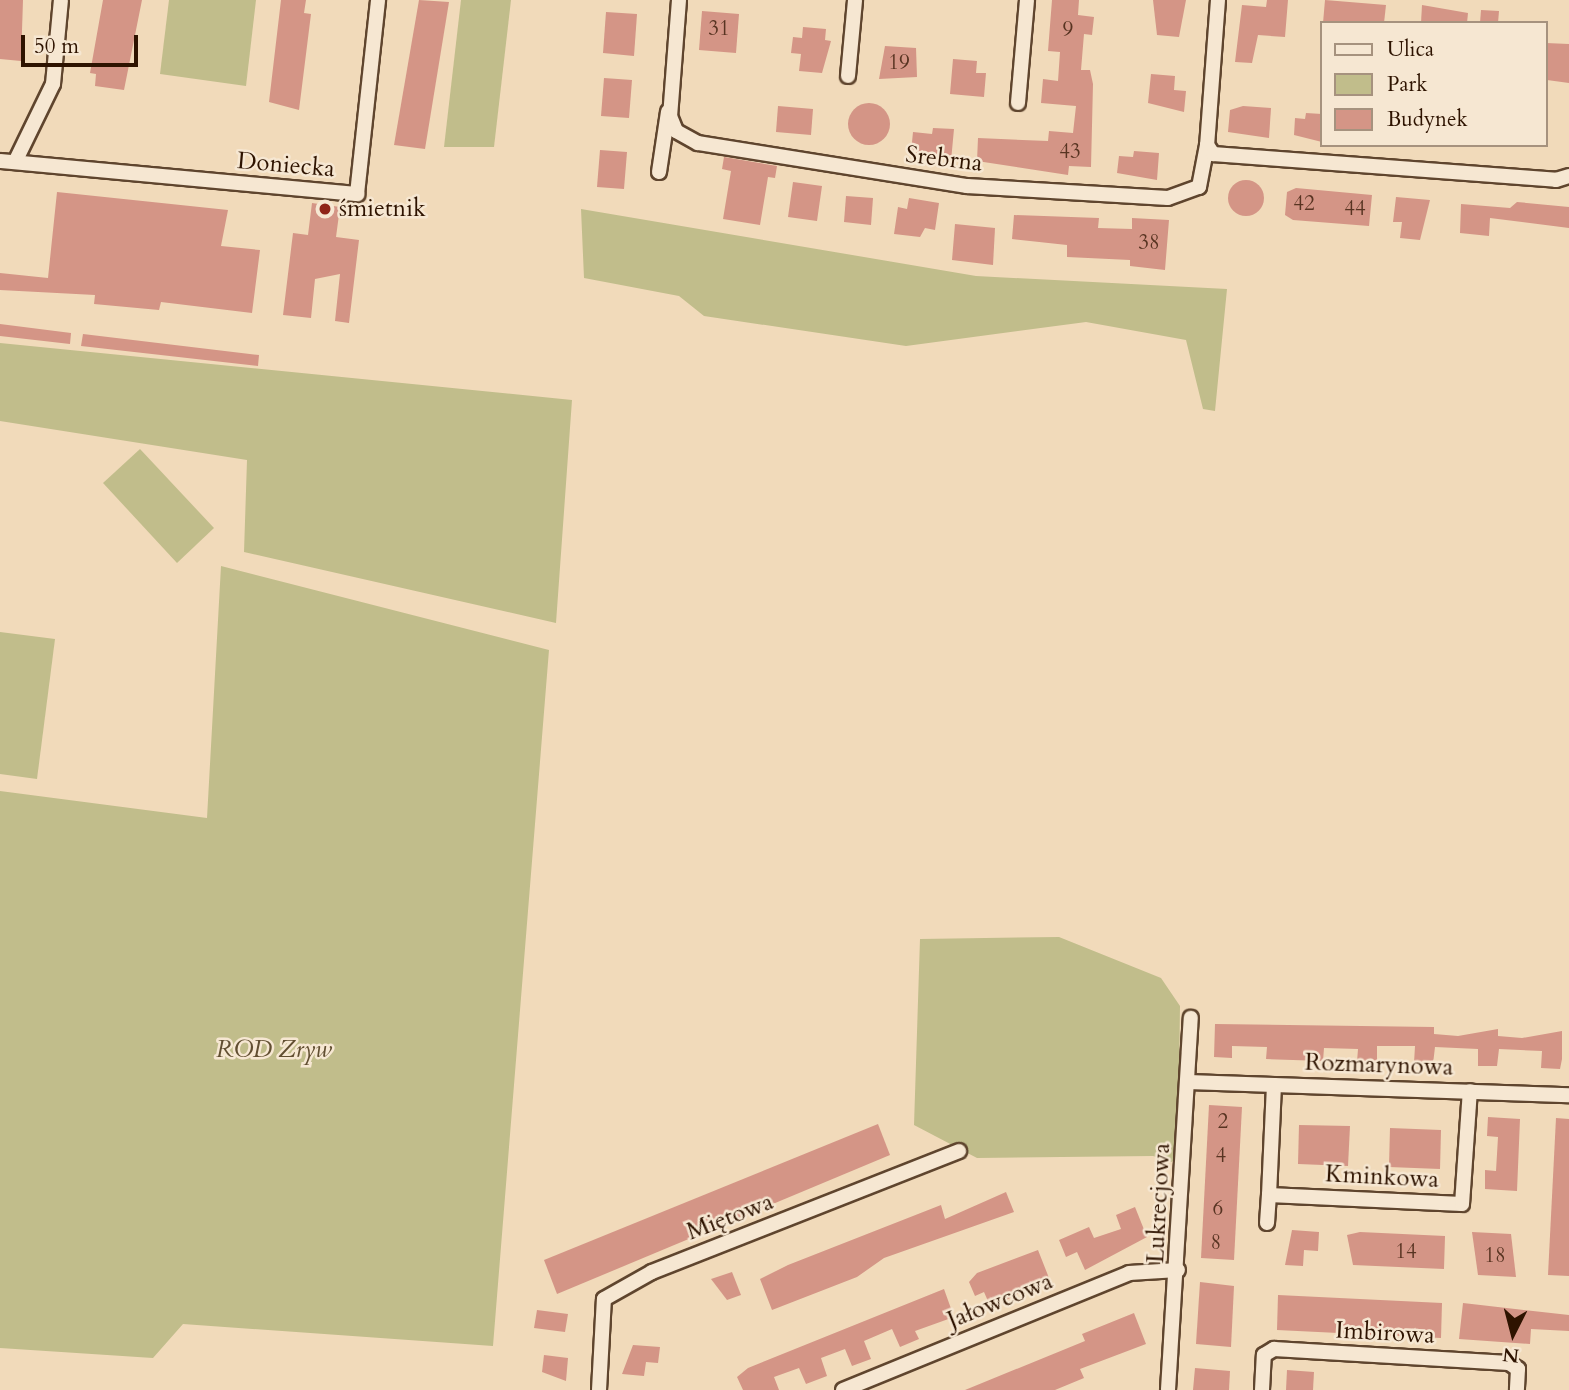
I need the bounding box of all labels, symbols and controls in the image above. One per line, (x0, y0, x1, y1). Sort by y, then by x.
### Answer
house number: 31 (708, 16, 730, 42)
house number: 9 (1063, 17, 1073, 43)
scale bar (24, 21, 142, 65)
legend (1320, 21, 1548, 147)
text: 50 m (34, 32, 79, 61)
text: Ulica (1387, 35, 1434, 64)
house number: 19 (888, 50, 910, 76)
text: Park (1387, 70, 1427, 99)
text: Budynek (1387, 105, 1468, 134)
house number: 43 (1059, 139, 1081, 165)
street label: Srebrna (904, 140, 984, 178)
street label: Doniecka (236, 146, 336, 184)
house number: 42 (1293, 191, 1315, 217)
place label: śmietnik (339, 195, 426, 223)
house number: 44 (1344, 196, 1366, 222)
marker: śmietnik (317, 201, 333, 217)
house number: 38 (1138, 230, 1160, 256)
park label: ROD Zryw (216, 1036, 332, 1064)
street label: Rozmarynowa (1304, 1048, 1454, 1082)
house number: 2 (1218, 1109, 1228, 1135)
street label: Lukrecjowa (1141, 1142, 1177, 1264)
house number: 4 (1216, 1143, 1226, 1169)
street label: Kminkowa (1324, 1160, 1440, 1194)
street label: Miętowa (683, 1187, 777, 1247)
house number: 6 (1213, 1196, 1223, 1222)
house number: 8 (1211, 1230, 1221, 1256)
house number: 14 (1395, 1239, 1417, 1265)
house number: 18 (1484, 1243, 1506, 1269)
street label: Jałowcowa (943, 1267, 1057, 1335)
north arrow (1478, 1299, 1548, 1369)
street label: Imbirowa (1335, 1316, 1435, 1350)
text: N (1501, 1341, 1520, 1369)

